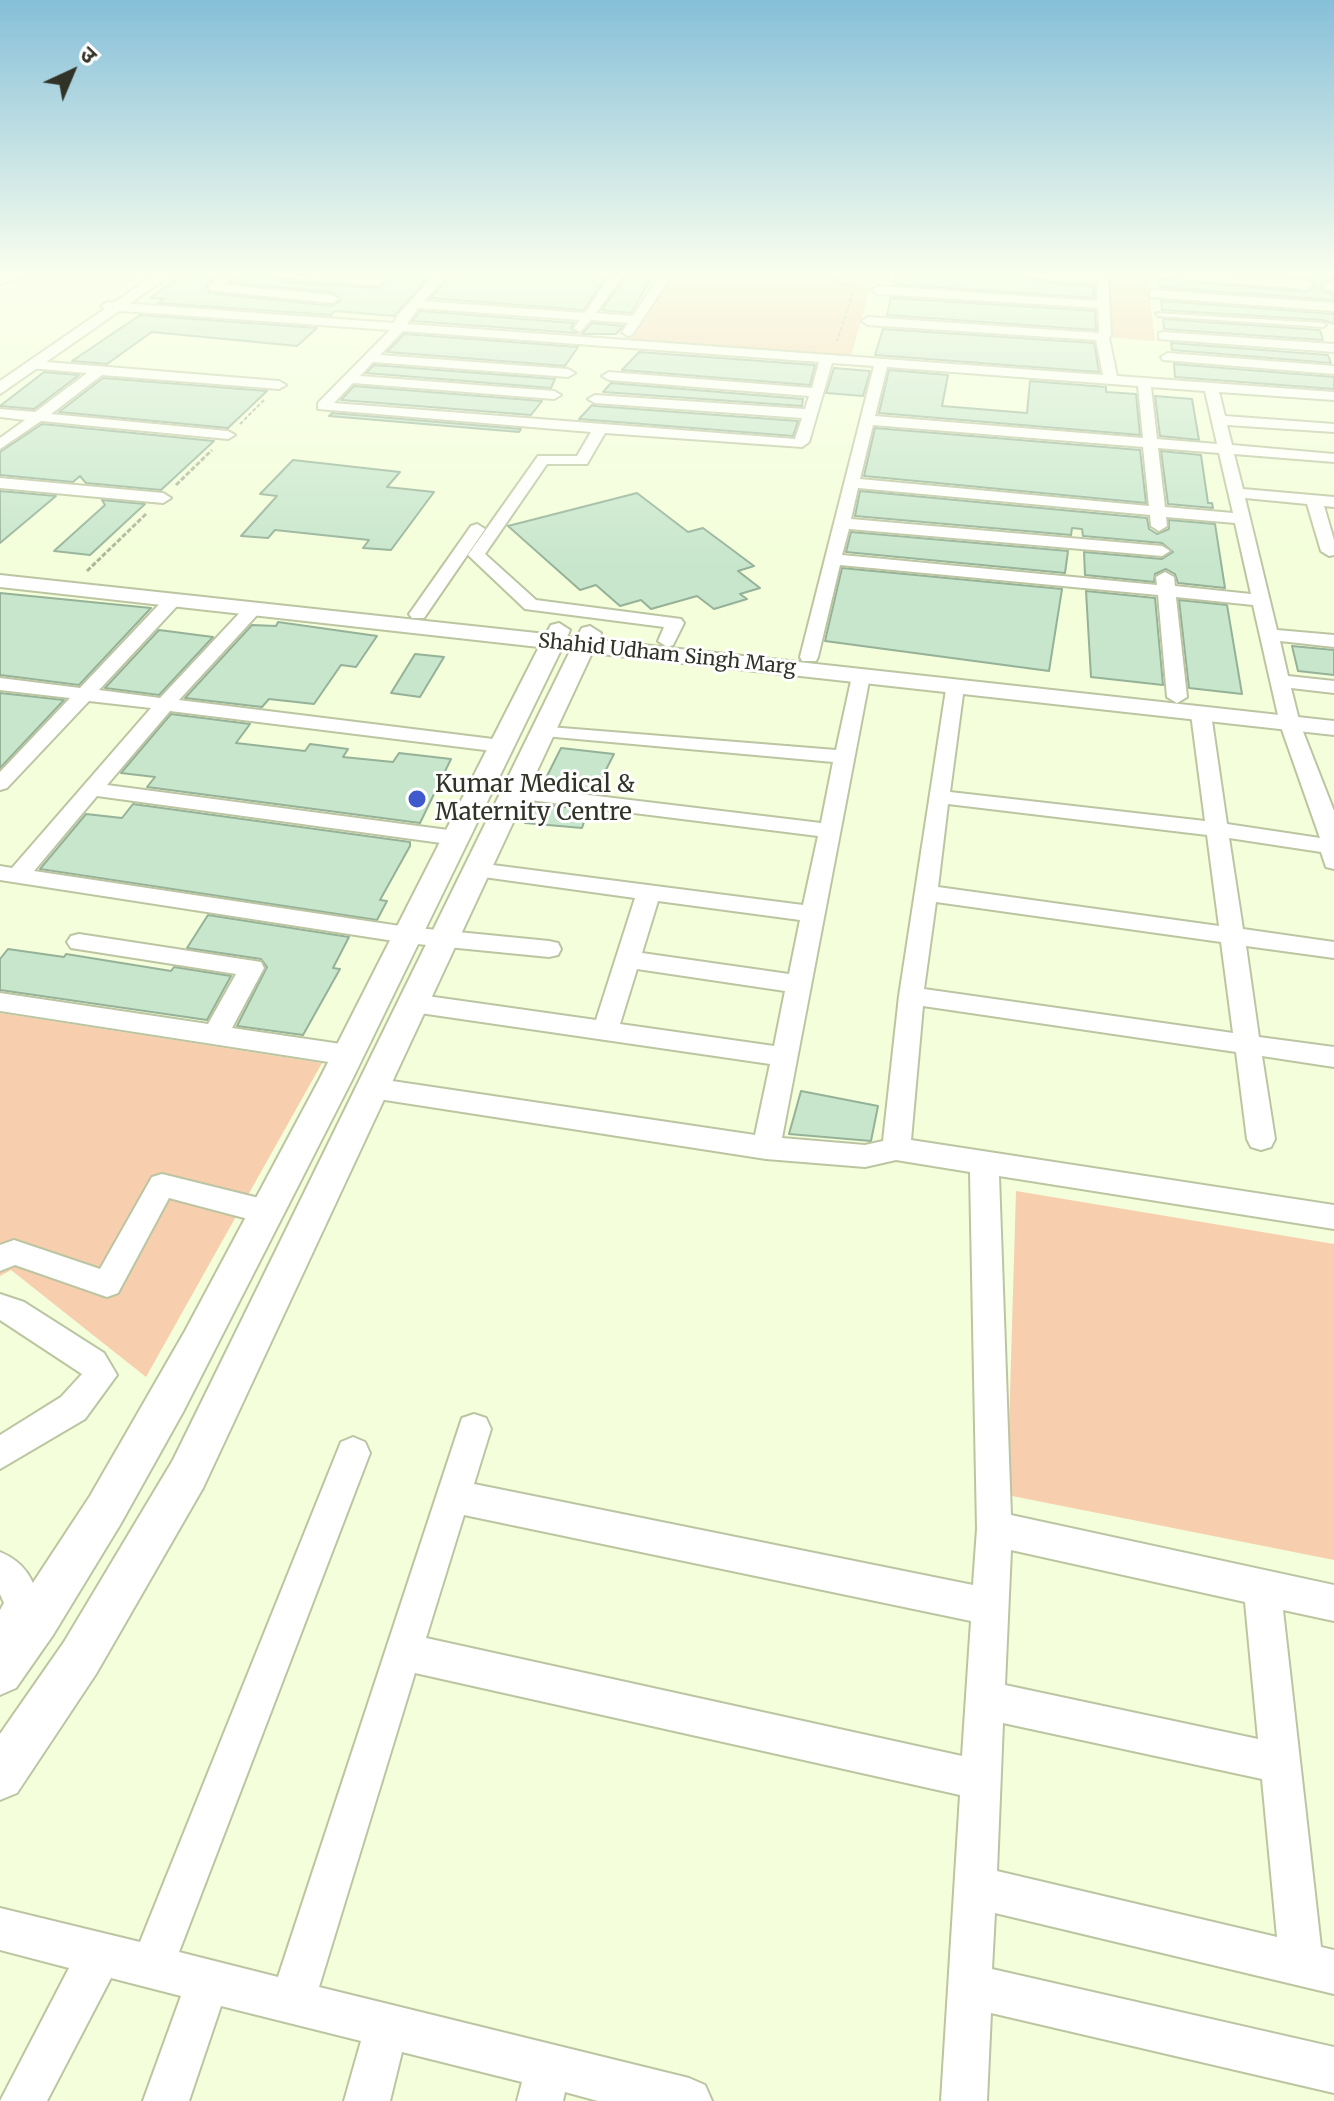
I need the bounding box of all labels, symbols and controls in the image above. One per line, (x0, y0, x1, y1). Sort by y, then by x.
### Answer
north arrow (32, 32, 112, 112)
text: उ (74, 40, 103, 69)
street label: Shahid Udham Singh Marg (537, 630, 797, 680)
place label: Kumar Medical & Maternity Centre (435, 771, 635, 827)
marker: Kumar Medical & Maternity Centre (406, 788, 428, 810)

